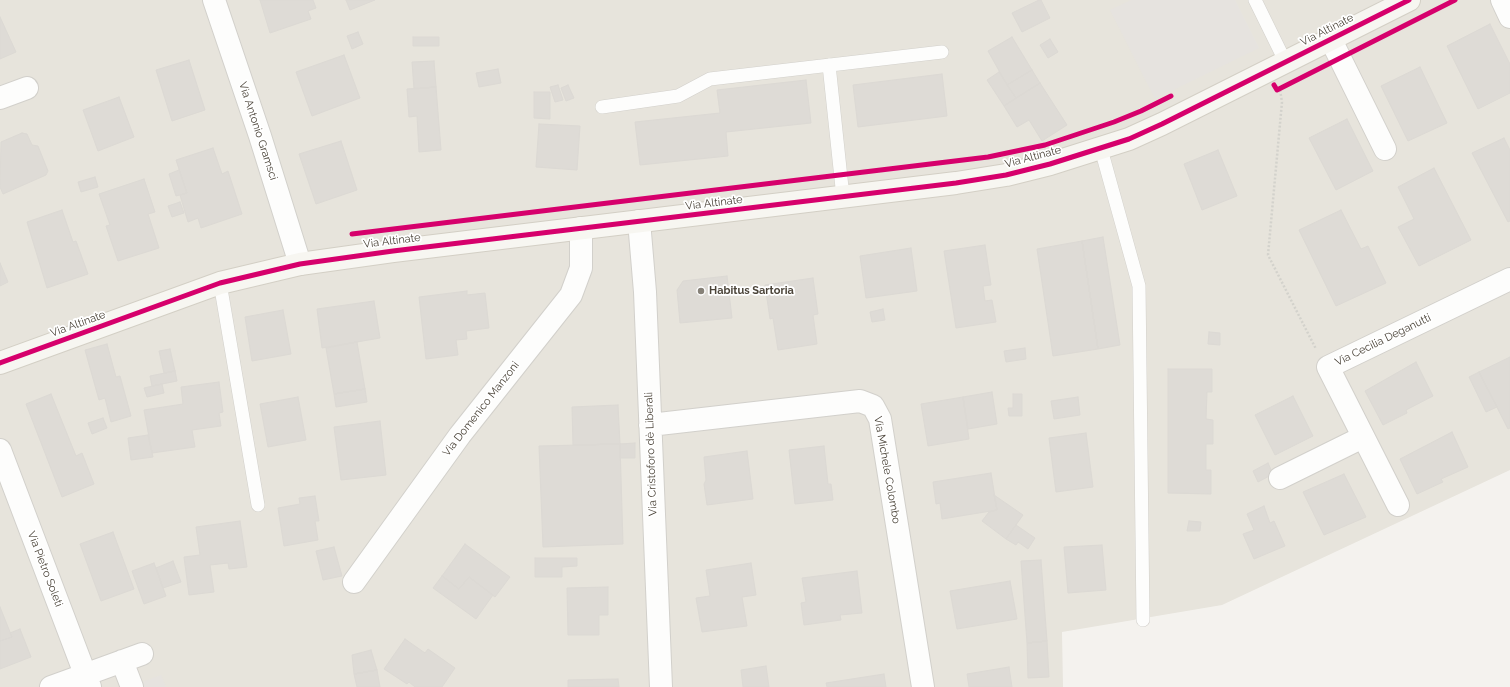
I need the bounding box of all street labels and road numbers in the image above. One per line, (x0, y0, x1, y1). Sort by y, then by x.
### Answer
street label: Via Altinate (1298, 11, 1356, 49)
street label: Via Antonio Gramsci (236, 80, 280, 182)
street label: Via Altinate (1003, 143, 1063, 171)
street label: Via Altinate (685, 193, 743, 213)
street label: Via Altinate (363, 231, 421, 251)
street label: Via Altinate (49, 308, 107, 340)
street label: Via Cecilia Deganutti (1333, 311, 1433, 369)
street label: Via Domenico Manzoni (440, 359, 522, 459)
street label: Via Cristoforo dè Liberali (642, 392, 660, 516)
street label: Via Michele Colombo (871, 415, 903, 525)
street label: Via Pietro Soleti (25, 529, 65, 609)

